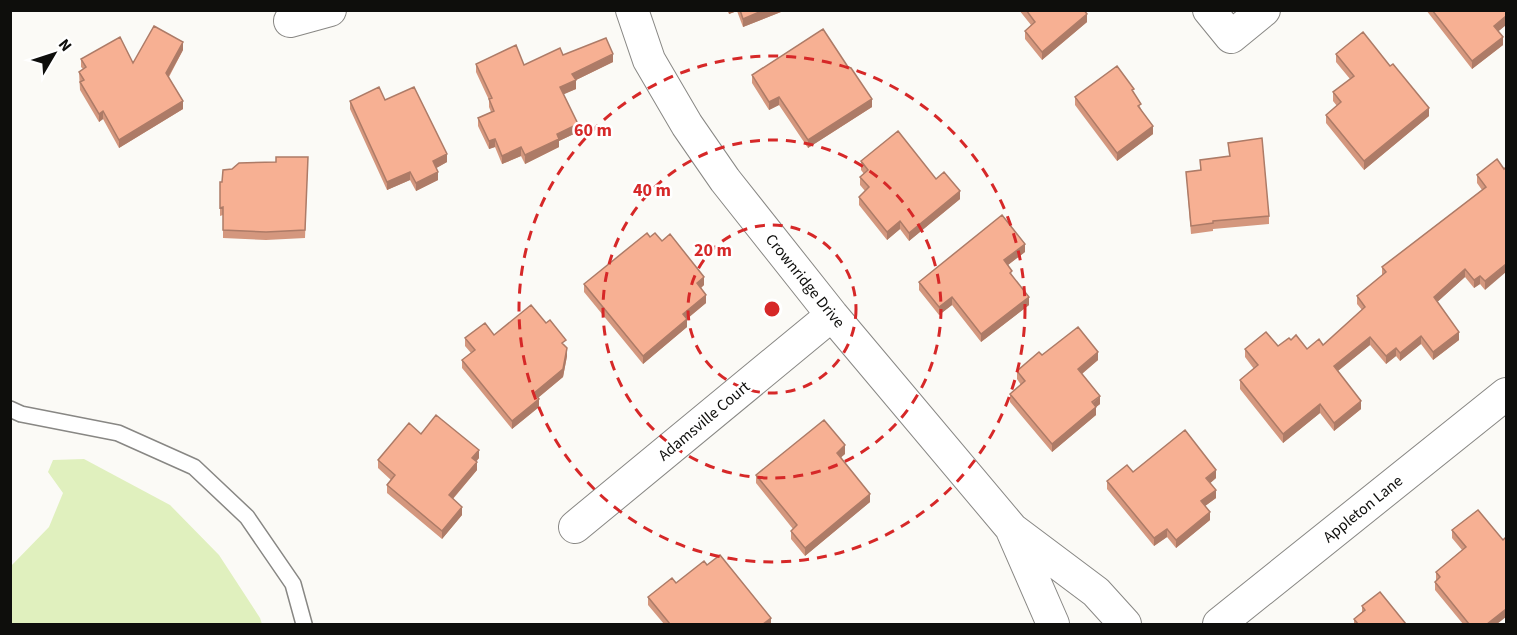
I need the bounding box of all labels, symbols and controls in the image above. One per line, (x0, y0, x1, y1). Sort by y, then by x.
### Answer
north arrow (24, 24, 84, 84)
text: N (53, 34, 77, 56)
text: 60 m (574, 118, 612, 143)
text: 40 m (633, 178, 671, 203)
street label: Crownridge Drive (760, 229, 850, 333)
text: 20 m (694, 238, 732, 263)
centre of rings (762, 299, 782, 319)
street label: Adamsville Court (653, 376, 755, 466)
street label: Appleton Lane (1319, 470, 1408, 548)

